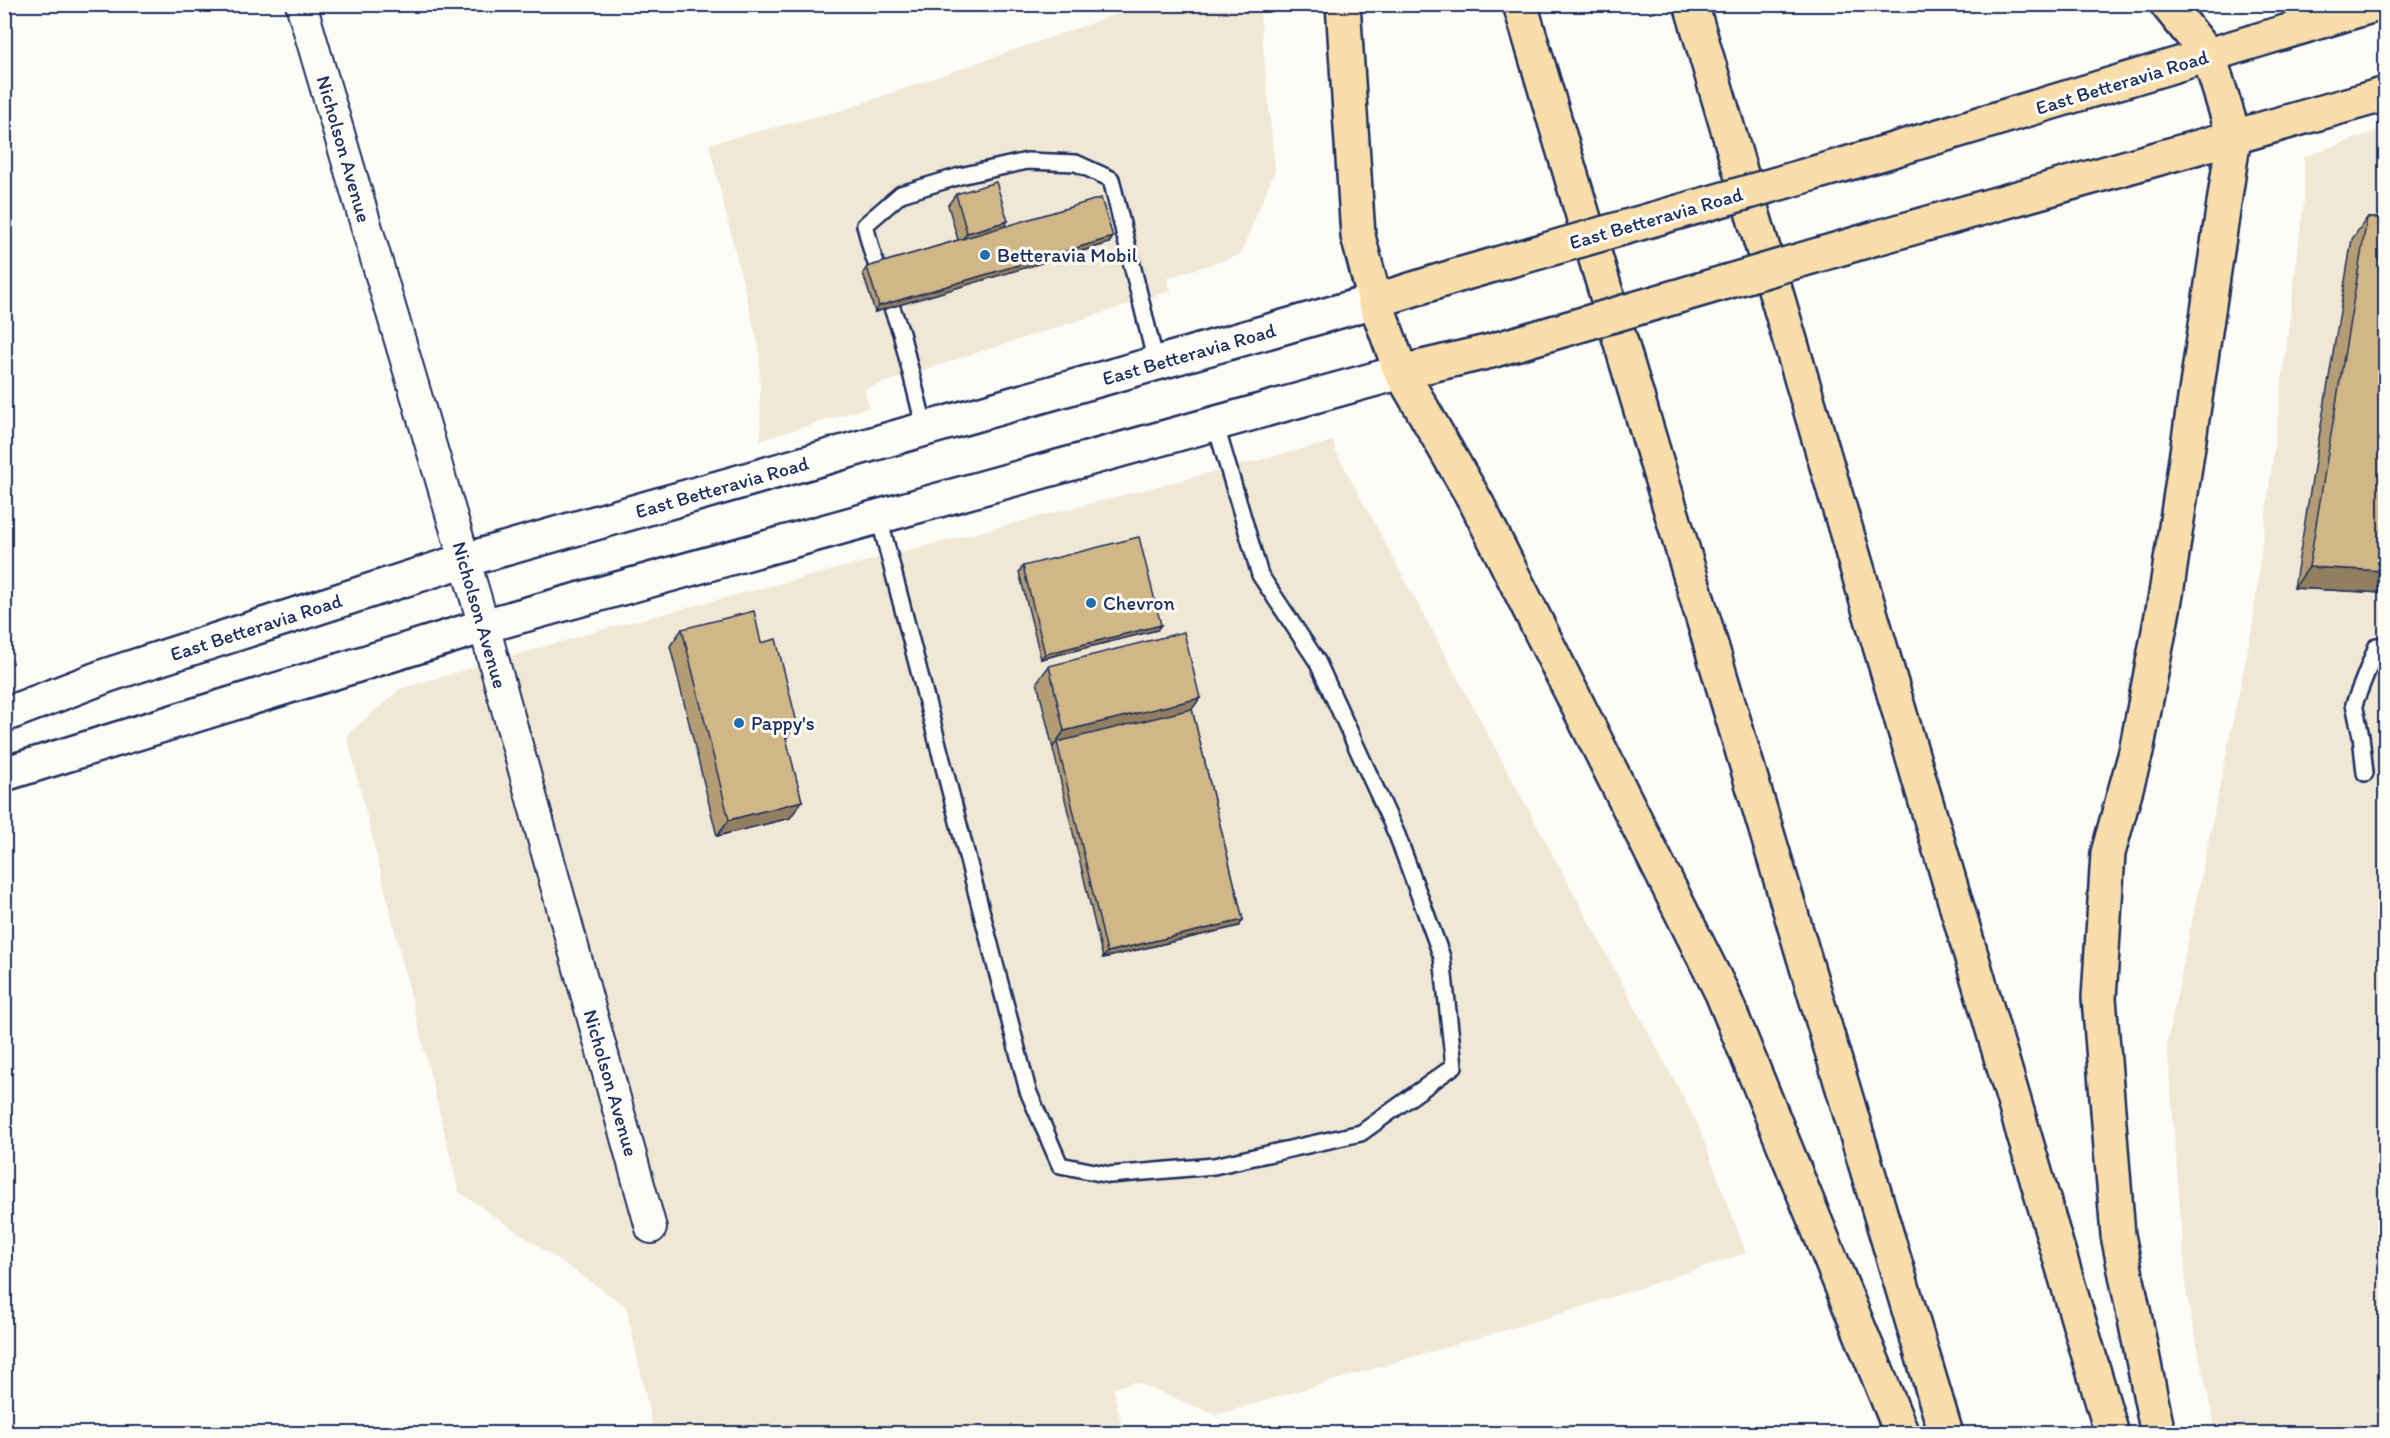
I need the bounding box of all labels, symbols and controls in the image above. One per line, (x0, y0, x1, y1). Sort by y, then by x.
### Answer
street label: East Betteravia Road (2033, 44, 2211, 120)
street label: Nicholson Avenue (312, 73, 376, 225)
street label: East Betteravia Road (1567, 182, 1745, 254)
place label: Betteravia Mobil (997, 243, 1138, 267)
marker: Betteravia Mobil (978, 248, 992, 262)
street label: East Betteravia Road (1100, 318, 1278, 390)
street label: East Betteravia Road (633, 451, 811, 523)
street label: Nicholson Avenue (448, 539, 512, 691)
street label: East Betteravia Road (167, 588, 345, 666)
place label: Chevron (1103, 591, 1175, 615)
marker: Chevron (1084, 596, 1098, 610)
place label: Pappy's (751, 711, 815, 735)
marker: Pappy's (732, 716, 746, 730)
street label: Nicholson Avenue (579, 1007, 643, 1159)

